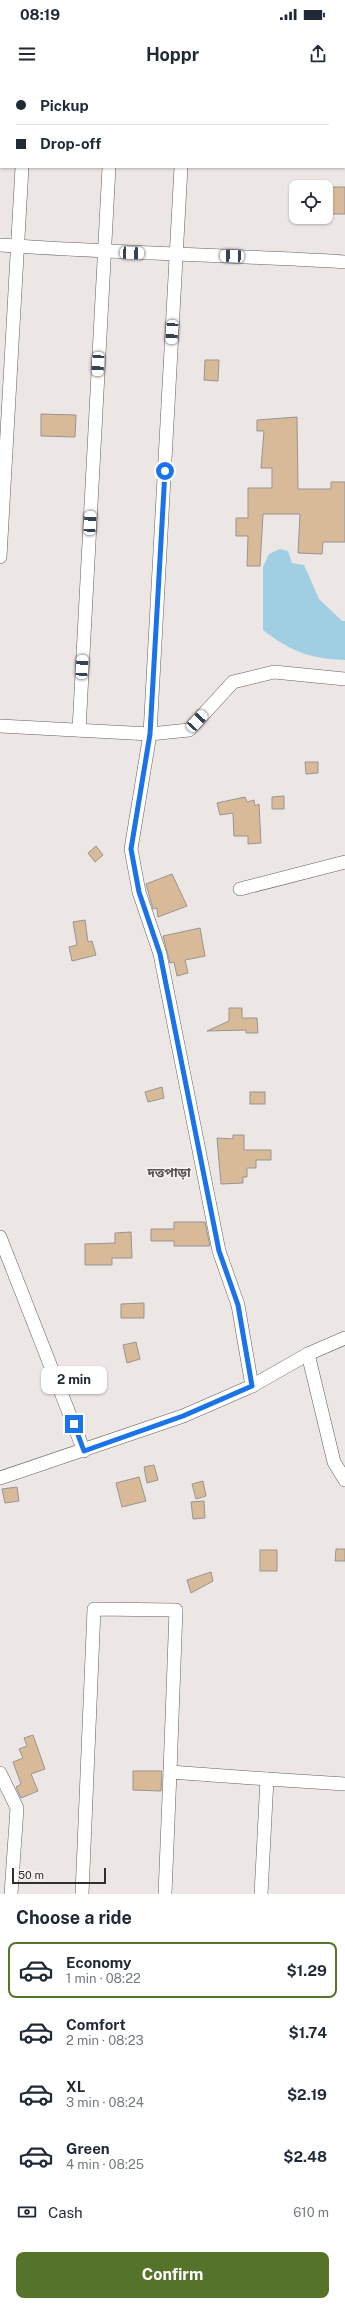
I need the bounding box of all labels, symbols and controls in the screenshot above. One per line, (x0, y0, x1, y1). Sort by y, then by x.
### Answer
text: 08:19 (20, 6, 60, 23)
icon: menu (16, 43, 38, 65)
icon: share (307, 43, 329, 65)
text: Hoppr (146, 44, 199, 65)
text: Pickup (40, 97, 89, 114)
text: Drop-off (40, 135, 101, 152)
map controls (289, 180, 333, 224)
button: locate (289, 180, 333, 224)
car (120, 247, 144, 259)
car (220, 250, 244, 262)
car (165, 320, 179, 344)
car (91, 352, 105, 376)
route start (156, 462, 174, 480)
car (83, 511, 97, 535)
car (75, 655, 89, 679)
car (184, 708, 210, 734)
district label: দত্তপাড়া (146, 1165, 191, 1180)
callout: 2 min (41, 1366, 107, 1394)
text: 2 min (57, 1372, 91, 1387)
route end (65, 1415, 83, 1433)
scale bar (12, 1866, 106, 1885)
text: 50 m (18, 1869, 44, 1881)
text: Choose a ride (16, 1907, 132, 1928)
icon: car (18, 1952, 54, 1988)
text: Economy (66, 1954, 131, 1971)
text: $1.29 (287, 1962, 327, 1979)
text: 1 min · 08:22 (66, 1971, 141, 1986)
icon: car (18, 2014, 54, 2050)
text: Comfort (66, 2016, 126, 2033)
text: $1.74 (289, 2024, 327, 2041)
text: 2 min · 08:23 (66, 2033, 144, 2048)
icon: car (18, 2076, 54, 2112)
text: XL (66, 2078, 85, 2095)
text: $2.19 (287, 2086, 327, 2103)
text: 3 min · 08:24 (66, 2095, 144, 2110)
icon: car (18, 2138, 54, 2174)
text: Green (66, 2140, 110, 2157)
text: $2.48 (283, 2148, 327, 2165)
text: 4 min · 08:25 (66, 2157, 144, 2172)
icon: cash (16, 2201, 38, 2223)
text: Cash (48, 2204, 83, 2221)
text: 610 m (293, 2205, 329, 2220)
button: Confirm (16, 2252, 329, 2298)

